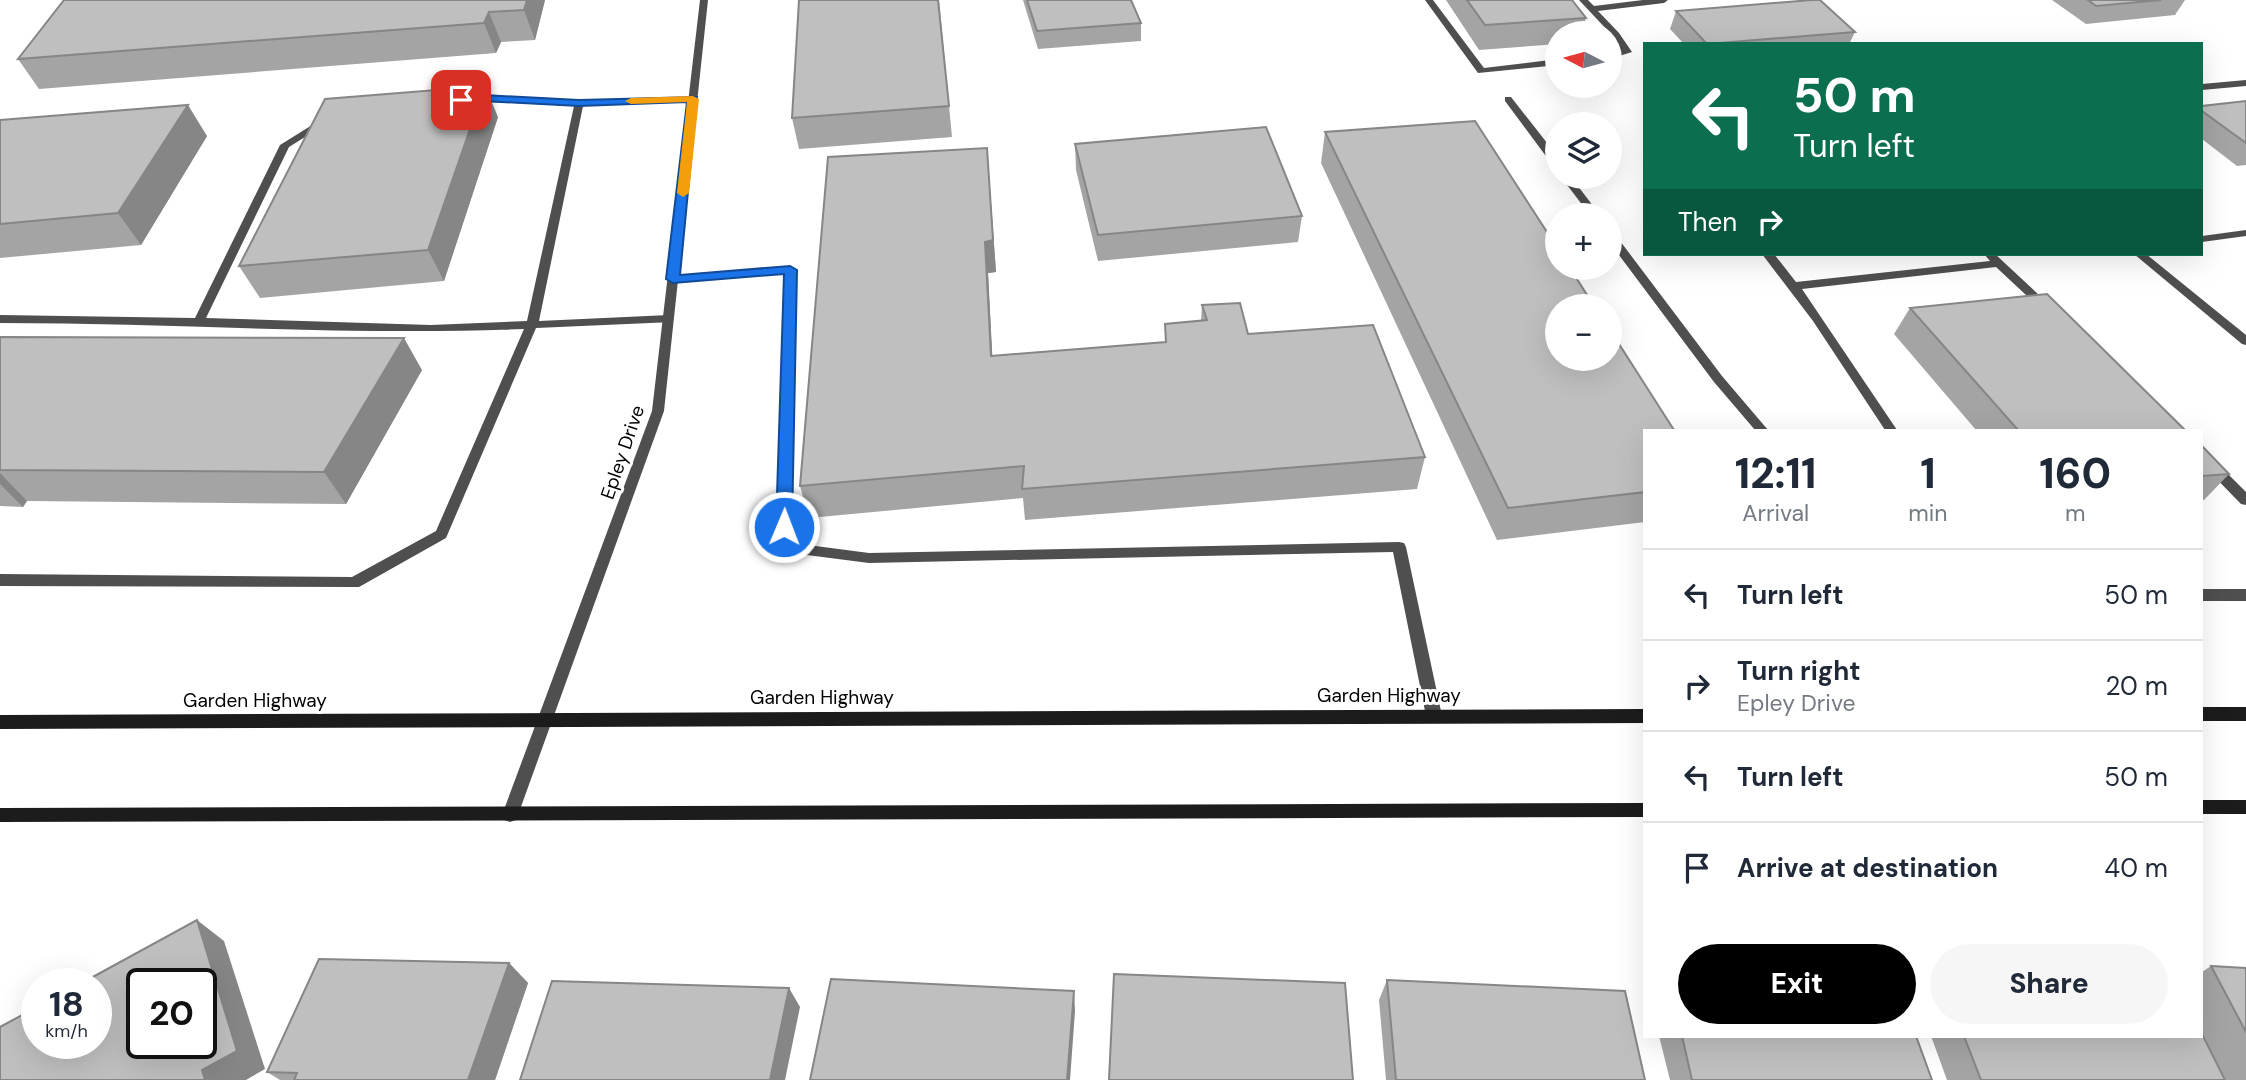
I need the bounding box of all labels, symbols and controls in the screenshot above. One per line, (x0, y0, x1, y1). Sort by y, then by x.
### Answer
north arrow (1545, 21, 1622, 98)
map controls (1545, 21, 1622, 371)
text: 50 m (1793, 63, 1916, 127)
pin (431, 70, 491, 130)
icon: left (1678, 70, 1769, 161)
icon: arrive (442, 81, 480, 119)
button: layers (1545, 112, 1622, 189)
text: Turn left (1793, 125, 1915, 167)
button: + (1545, 203, 1622, 280)
icon: right (1751, 203, 1789, 241)
text: Then (1678, 205, 1737, 239)
button: − (1545, 294, 1622, 371)
street label: Epley Drive (595, 402, 650, 503)
text: 12:11 (1735, 446, 1817, 501)
text: 1 (1920, 446, 1936, 501)
text: 160 (2039, 446, 2111, 501)
position arrow (747, 490, 821, 564)
text: Arrival (1742, 498, 1809, 528)
text: min (1908, 498, 1948, 528)
text: m (2065, 498, 2086, 528)
icon: left (1678, 576, 1716, 614)
text: Turn left (1737, 578, 1844, 612)
text: 50 m (2104, 578, 2168, 612)
text: Turn right (1737, 654, 1861, 688)
icon: right (1678, 667, 1716, 705)
text: 20 m (2105, 669, 2168, 703)
street label: Garden Highway (1317, 683, 1461, 708)
street label: Garden Highway (750, 685, 894, 710)
street label: Garden Highway (183, 688, 327, 713)
text: Epley Drive (1737, 688, 1856, 718)
icon: left (1678, 758, 1716, 796)
text: Turn left (1737, 760, 1844, 794)
text: 50 m (2104, 760, 2168, 794)
icon: arrive (1678, 849, 1716, 887)
text: Arrive at destination (1737, 851, 1998, 885)
text: 40 m (2104, 851, 2168, 885)
button: Exit (1678, 944, 1916, 1024)
button: Share (1930, 944, 2168, 1024)
speed limit sign: 20 (126, 968, 217, 1059)
text: 18 (49, 981, 84, 1027)
text: km/h (45, 1019, 88, 1043)

